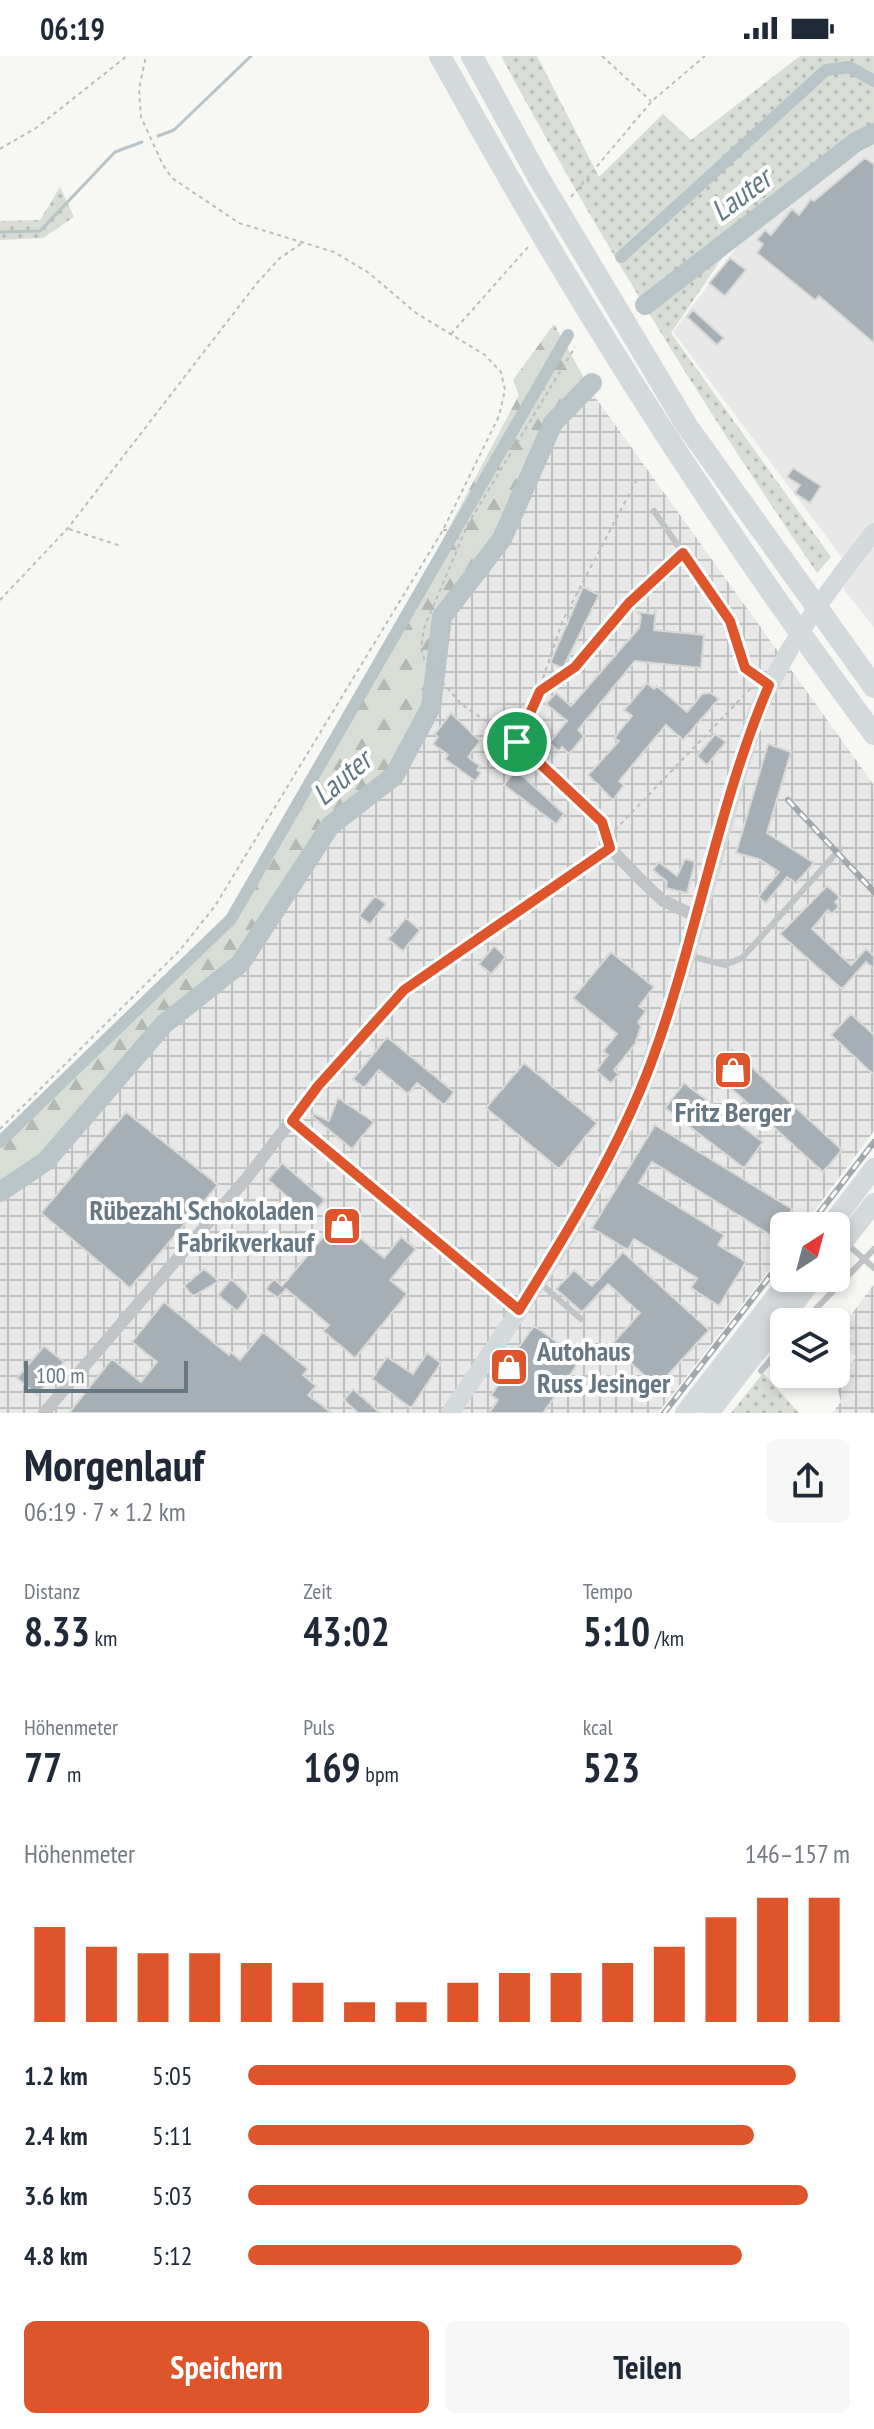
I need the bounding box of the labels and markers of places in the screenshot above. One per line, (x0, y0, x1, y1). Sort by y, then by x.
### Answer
pin (483, 708, 551, 776)
shop icon: Fritz Berger (712, 1049, 754, 1091)
place label: Fritz Berger (675, 1093, 792, 1130)
place label: Rübezahl Schokoladen Fabrikverkauf (89, 1191, 316, 1260)
shop icon: Rübezahl Schokoladen Fabrikverkauf (321, 1205, 363, 1247)
place label: Autohaus Russ Jesinger (536, 1332, 671, 1401)
shop icon: Autohaus Russ Jesinger (488, 1346, 530, 1388)

